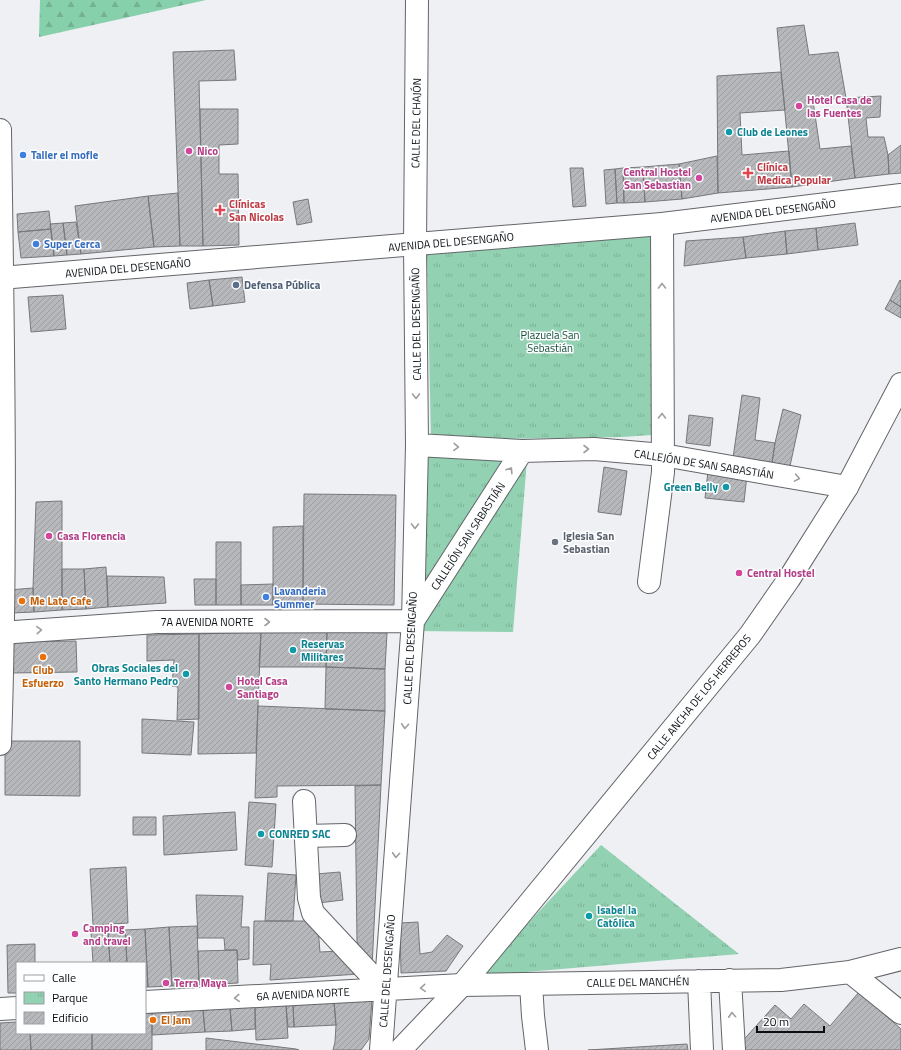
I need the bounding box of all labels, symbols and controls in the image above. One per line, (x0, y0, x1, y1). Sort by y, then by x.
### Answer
street label: CALLE DEL CHAJÓN (407, 78, 425, 168)
place label: Hotel Casa de las Fuentes (807, 92, 872, 121)
marker: Hotel Casa de las Fuentes (794, 101, 804, 111)
place label: Club de Leones (737, 124, 808, 140)
marker: Club de Leones (724, 127, 734, 137)
place label: Nico (197, 143, 218, 159)
marker: Nico (184, 146, 194, 156)
place label: Taller el mofle (31, 147, 99, 163)
marker: Taller el mofle (18, 150, 28, 160)
place label: Clínica Medica Popular (757, 159, 831, 188)
place label: Central Hostel San Sebastian (623, 164, 691, 193)
marker: Clínica Medica Popular (742, 167, 754, 179)
marker: Central Hostel San Sebastian (694, 173, 704, 183)
street label: AVENIDA DEL DESENGAÑO (709, 195, 837, 227)
place label: Clínicas San Nicolas (229, 196, 284, 225)
marker: Clínicas San Nicolas (214, 204, 226, 216)
street label: AVENIDA DEL DESENGAÑO (387, 229, 515, 255)
place label: Super Cerca (44, 236, 101, 252)
marker: Super Cerca (31, 239, 41, 249)
street label: AVENIDA DEL DESENGAÑO (64, 255, 192, 281)
street label: CALLE DEL DESENGAÑO (407, 267, 425, 381)
place label: Defensa Pública (244, 277, 321, 293)
marker: Defensa Pública (231, 280, 241, 290)
one-way arrow (658, 283, 666, 289)
park label: Plazuela San Sebastián (521, 327, 580, 356)
one-way arrow (412, 393, 420, 399)
one-way arrow (658, 413, 666, 419)
one-way arrow (453, 443, 459, 452)
one-way arrow (583, 445, 589, 453)
street label: CALLEJÓN DE SAN SABASTIÁN (633, 445, 775, 483)
one-way arrow (505, 468, 512, 475)
one-way arrow (794, 473, 801, 482)
street label: CALLEJÓN SAN SABASTIÁN (427, 479, 509, 593)
place label: Green Belly (664, 479, 718, 495)
marker: Green Belly (721, 482, 731, 492)
one-way arrow (411, 523, 419, 529)
place label: Casa Florencia (57, 528, 126, 544)
place label: Iglesia San Sebastian (563, 528, 614, 557)
marker: Casa Florencia (44, 531, 54, 541)
marker: Iglesia San Sebastian (550, 537, 560, 547)
place label: Central Hostel (747, 565, 815, 581)
marker: Central Hostel (734, 568, 744, 578)
place label: Lavanderia Summer (274, 583, 326, 612)
street label: CALLE DEL DESENGAÑO (399, 591, 421, 705)
marker: Lavanderia Summer (261, 592, 271, 602)
place label: Me Late Cafe (30, 593, 92, 609)
marker: Me Late Cafe (17, 596, 27, 606)
street label: 7A AVENIDA NORTE (160, 614, 254, 630)
one-way arrow (264, 618, 270, 626)
one-way arrow (36, 626, 42, 635)
street label: CALLE ANCHA DE LOS HERREROS (643, 631, 755, 763)
place label: Reservas Militares (301, 636, 344, 665)
marker: Reservas Militares (288, 645, 298, 655)
marker: Club Esfuerzo (38, 652, 48, 662)
place label: Obras Sociales del Santo Hermano Pedro (74, 660, 178, 689)
place label: Club Esfuerzo (22, 662, 64, 691)
marker: Obras Sociales del Santo Hermano Pedro (181, 669, 191, 679)
place label: Hotel Casa Santiago (237, 673, 288, 702)
marker: Hotel Casa Santiago (224, 682, 234, 692)
one-way arrow (401, 723, 410, 729)
place label: CONRED SAC (269, 826, 330, 842)
marker: CONRED SAC (256, 829, 266, 839)
one-way arrow (391, 852, 400, 858)
place label: Isabel la Católica (597, 902, 637, 931)
marker: Isabel la Católica (584, 911, 594, 921)
street label: CALLE DEL DESENGAÑO (375, 914, 399, 1028)
place label: Camping and travel (83, 920, 131, 949)
marker: Camping and travel (70, 929, 80, 939)
legend (16, 962, 146, 1034)
text: Calle (52, 968, 76, 987)
street label: CALLE DEL MANCHÉN (587, 973, 689, 991)
place label: Terra Maya (174, 975, 227, 991)
marker: Terra Maya (161, 978, 171, 988)
one-way arrow (420, 983, 426, 992)
street label: 6A AVENIDA NORTE (256, 984, 350, 1004)
text: Parque (52, 988, 88, 1007)
one-way arrow (234, 993, 240, 1002)
text: Edificio (52, 1008, 88, 1027)
scale bar (757, 1008, 824, 1034)
place label: El Jam (161, 1012, 191, 1028)
one-way arrow (728, 1012, 737, 1018)
text: 20 m (763, 1012, 789, 1031)
marker: El Jam (148, 1015, 158, 1025)

